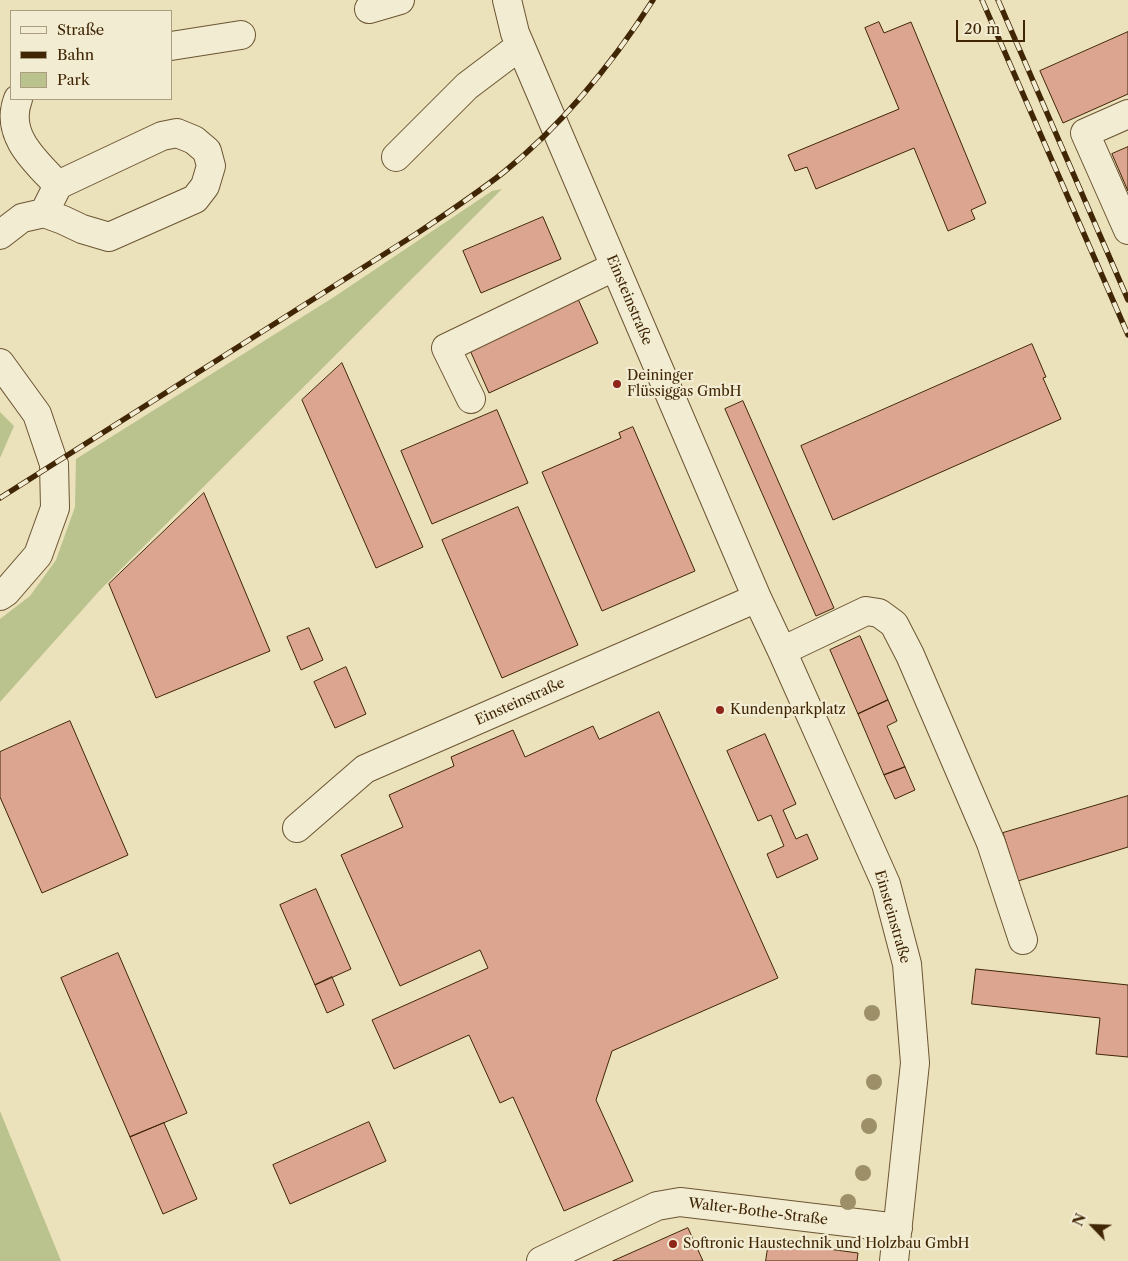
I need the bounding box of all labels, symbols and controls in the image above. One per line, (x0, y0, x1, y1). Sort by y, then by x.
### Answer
legend (10, 10, 172, 100)
scale bar (958, 10, 1027, 42)
text: 20 m (964, 19, 1000, 38)
text: Straße (57, 20, 104, 39)
text: Bahn (57, 45, 94, 64)
text: Park (57, 70, 90, 89)
street label: Einsteinstraße (602, 252, 656, 348)
place label: Deininger Flüssiggas GmbH (627, 368, 741, 401)
marker: Deininger Flüssiggas GmbH (611, 378, 623, 390)
street label: Einsteinstraße (473, 675, 567, 729)
place label: Kundenparkplatz (730, 702, 846, 718)
marker: Kundenparkplatz (714, 704, 726, 716)
street label: Einsteinstraße (871, 868, 913, 966)
street label: Walter-Bothe-Straße (687, 1195, 829, 1229)
north arrow (1068, 1201, 1118, 1251)
text: N (1069, 1211, 1090, 1229)
place label: Softronic Haustechnik und Holzbau GmbH (683, 1236, 970, 1252)
marker: Softronic Haustechnik und Holzbau GmbH (667, 1238, 679, 1250)

